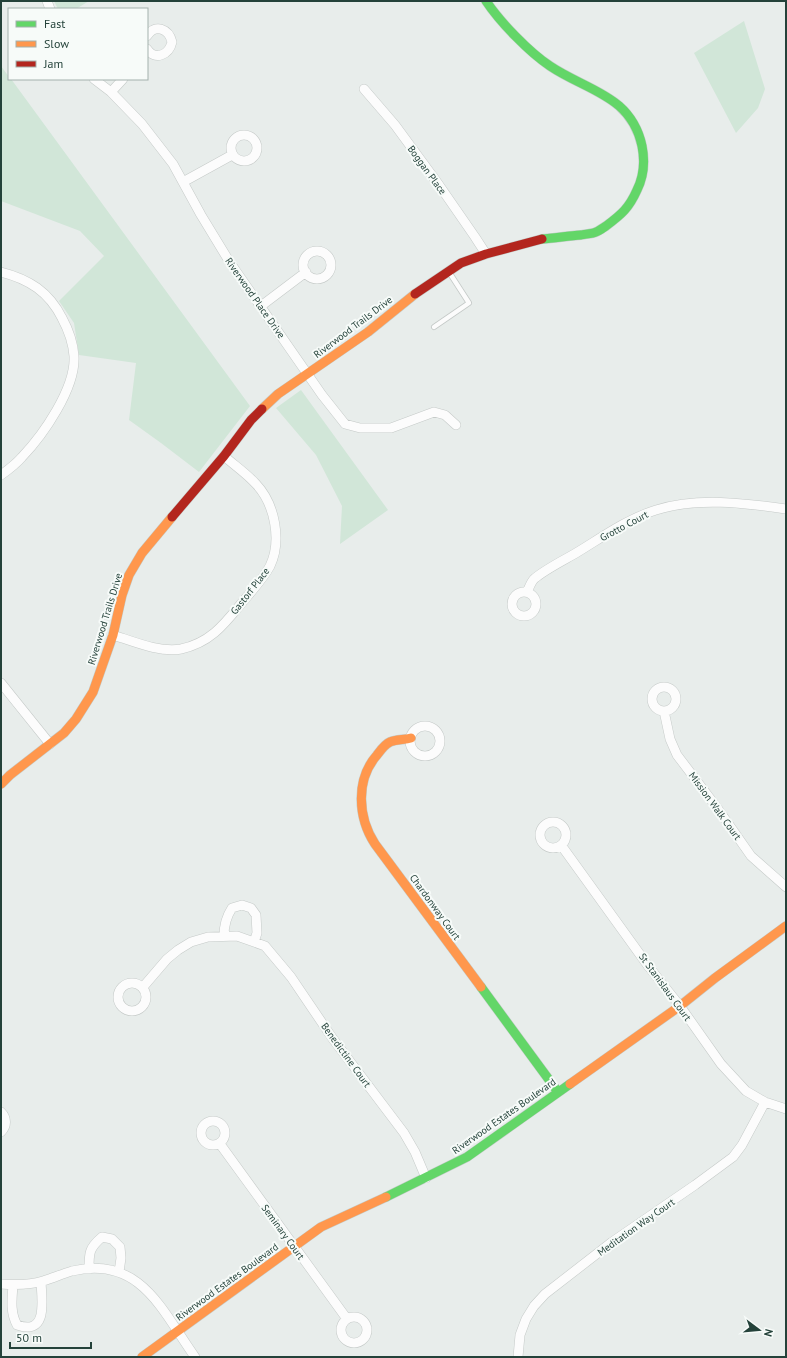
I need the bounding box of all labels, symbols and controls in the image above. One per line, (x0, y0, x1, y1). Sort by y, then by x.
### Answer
legend (8, 8, 148, 80)
text: Fast (44, 16, 65, 31)
text: Slow (44, 36, 69, 51)
text: Jam (43, 56, 63, 71)
street label: Boggan Place (405, 143, 449, 197)
street label: Riverwood Place Drive (222, 255, 288, 341)
street label: Riverwood Trails Drive (311, 293, 395, 361)
street label: Grotto Court (598, 508, 651, 544)
street label: Gastorf Place (228, 565, 272, 617)
street label: Riverwood Trails Drive (85, 572, 125, 666)
street label: Mission Walk Court (686, 769, 744, 843)
street label: Chardonway Court (407, 872, 464, 943)
street label: St Stanislaus Court (636, 951, 694, 1024)
street label: Benedictine Court (318, 1020, 374, 1090)
street label: Riverwood Estates Boulevard (450, 1075, 558, 1157)
street label: Meditation Way Court (595, 1195, 678, 1259)
street label: Seminary Court (259, 1202, 308, 1263)
street label: Riverwood Estates Boulevard (173, 1240, 281, 1324)
north arrow (739, 1310, 779, 1350)
scale bar (10, 1324, 91, 1350)
text: N (761, 1327, 776, 1338)
text: 50 m (16, 1330, 42, 1345)

